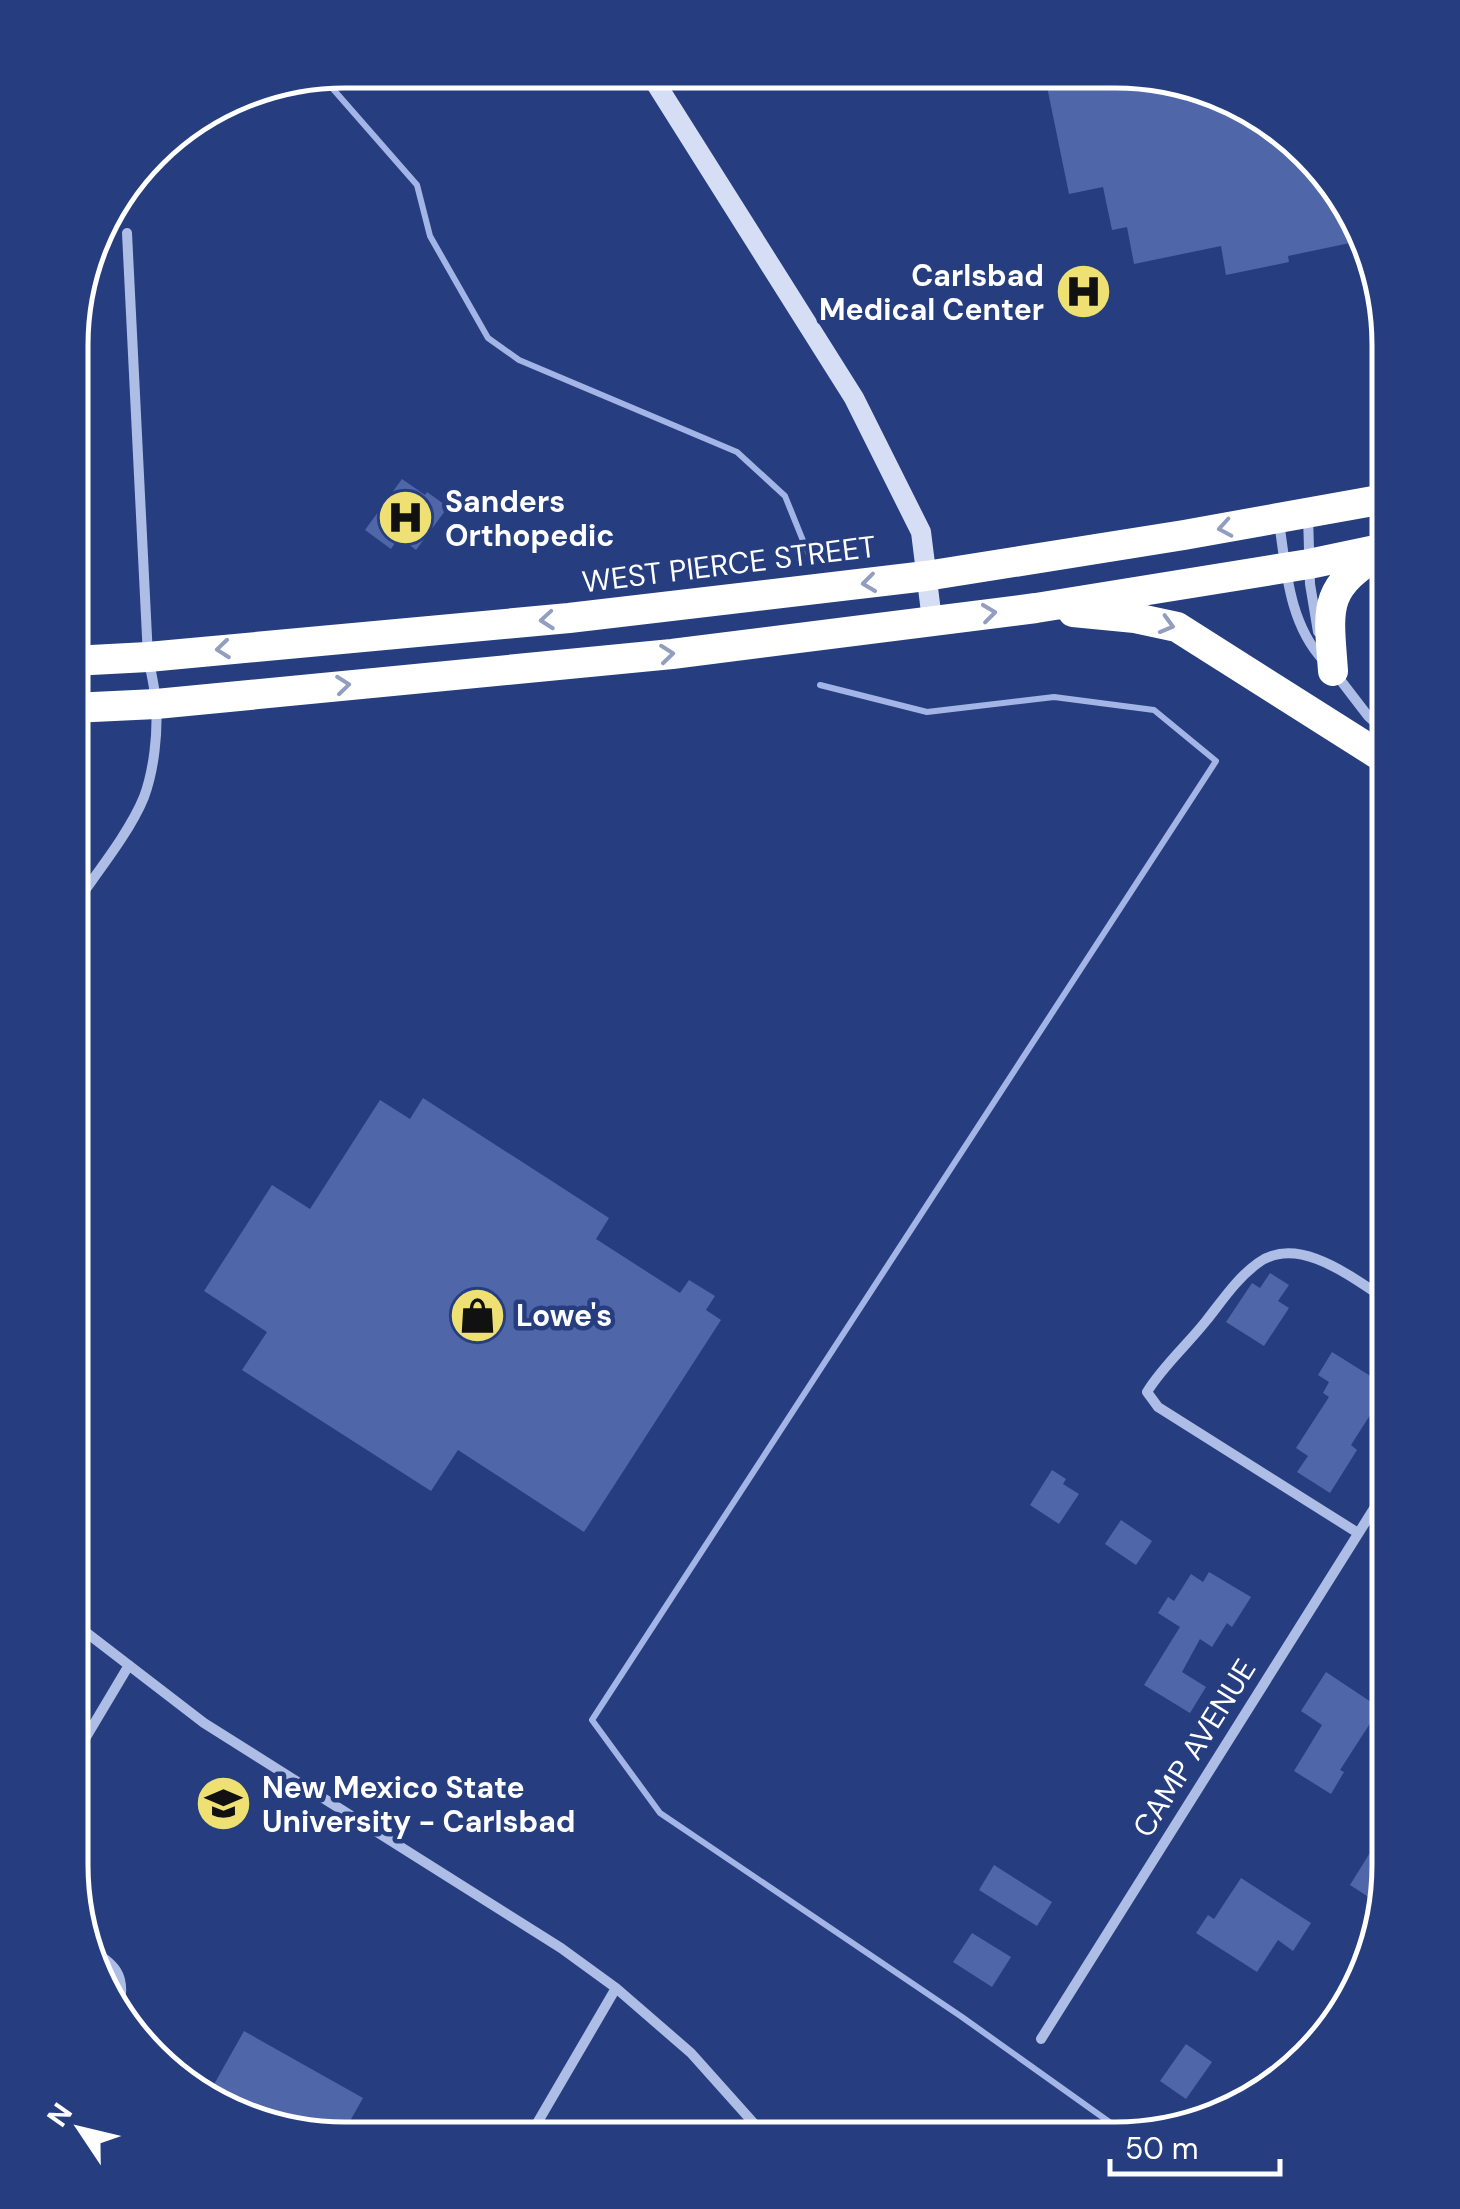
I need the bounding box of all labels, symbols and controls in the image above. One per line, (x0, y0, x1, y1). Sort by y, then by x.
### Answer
place label: Carlsbad Medical Center (819, 256, 1044, 329)
hospital icon: Carlsbad Medical Center (1053, 262, 1113, 322)
place label: Sanders Orthopedic (445, 482, 614, 555)
hospital icon: Sanders Orthopedic (376, 488, 436, 548)
one-way arrow (1217, 517, 1234, 538)
street label: WEST PIERCE STREET (580, 527, 878, 601)
one-way arrow (861, 572, 877, 593)
one-way arrow (982, 603, 998, 624)
one-way arrow (538, 608, 554, 630)
one-way arrow (1157, 613, 1174, 634)
one-way arrow (215, 638, 231, 660)
one-way arrow (659, 644, 675, 665)
one-way arrow (336, 675, 352, 696)
shop icon: Lowe's (447, 1285, 507, 1345)
place label: Lowe's (516, 1296, 612, 1335)
street label: CAMP AVENUE (1124, 1652, 1264, 1844)
place label: New Mexico State University - Carlsbad (262, 1768, 575, 1841)
school or university icon: New Mexico State University - Carlsbad (193, 1774, 253, 1834)
north arrow (30, 2079, 130, 2179)
text: N (39, 2096, 81, 2134)
scale bar (1110, 2114, 1280, 2176)
text: 50 m (1125, 2129, 1199, 2168)

